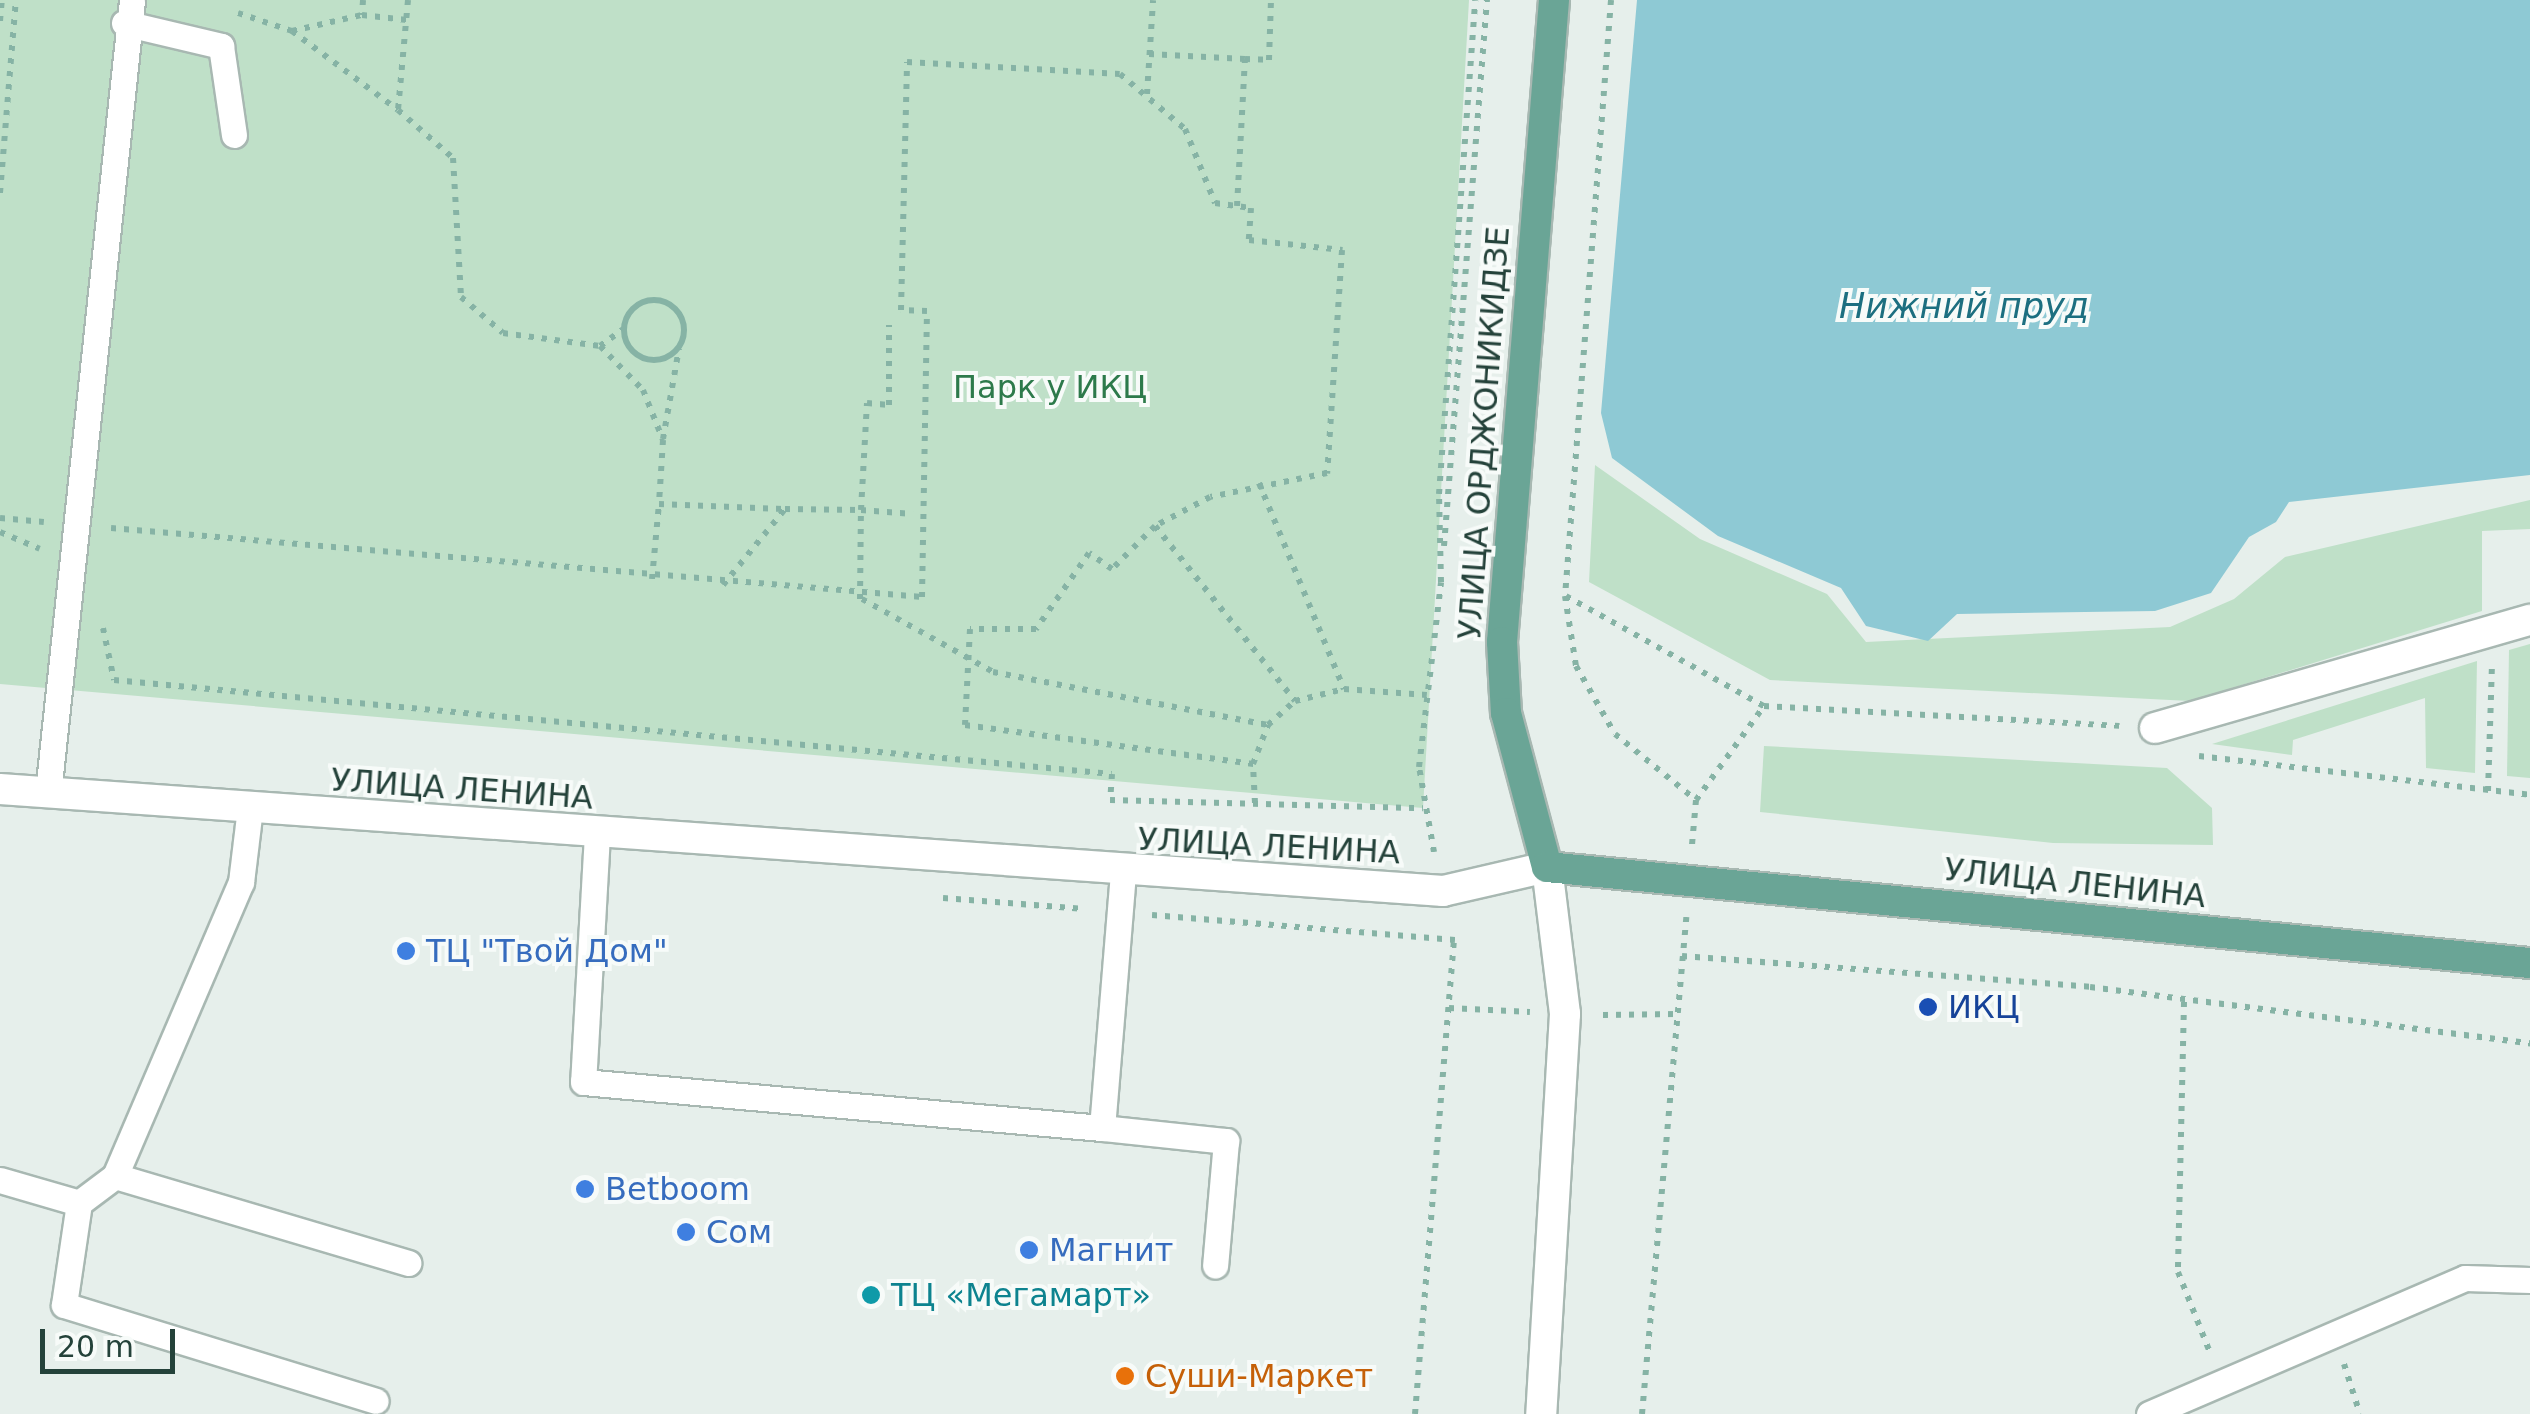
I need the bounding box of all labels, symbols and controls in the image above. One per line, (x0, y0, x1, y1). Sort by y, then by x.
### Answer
street label: УЛИЦА ОРДЖОНИКИДЗЕ (1450, 225, 1518, 641)
water label: Нижний пруд (1839, 285, 2089, 327)
park label: Парк у ИКЦ (953, 368, 1147, 406)
street label: УЛИЦА ЛЕНИНА (330, 761, 594, 817)
street label: УЛИЦА ЛЕНИНА (1137, 820, 1401, 872)
street label: УЛИЦА ЛЕНИНА (1942, 850, 2208, 916)
place label: ТЦ "Твой Дом" (426, 932, 668, 970)
marker: ТЦ "Твой Дом" (395, 940, 417, 962)
place label: ИКЦ (1948, 988, 2020, 1026)
marker: ИКЦ (1917, 996, 1939, 1018)
place label: Betboom (605, 1170, 750, 1208)
marker: Betboom (574, 1178, 596, 1200)
place label: Сом (706, 1213, 772, 1251)
marker: Сом (675, 1221, 697, 1243)
place label: Магнит (1049, 1231, 1173, 1269)
marker: Магнит (1018, 1239, 1040, 1261)
place label: ТЦ «Мегамарт» (891, 1276, 1151, 1314)
marker: ТЦ «Мегамарт» (860, 1284, 882, 1306)
scale bar (45, 1309, 180, 1371)
text: 20 m (57, 1329, 134, 1364)
place label: Суши-Маркет (1145, 1357, 1373, 1395)
marker: Суши-Маркет (1114, 1365, 1136, 1387)

